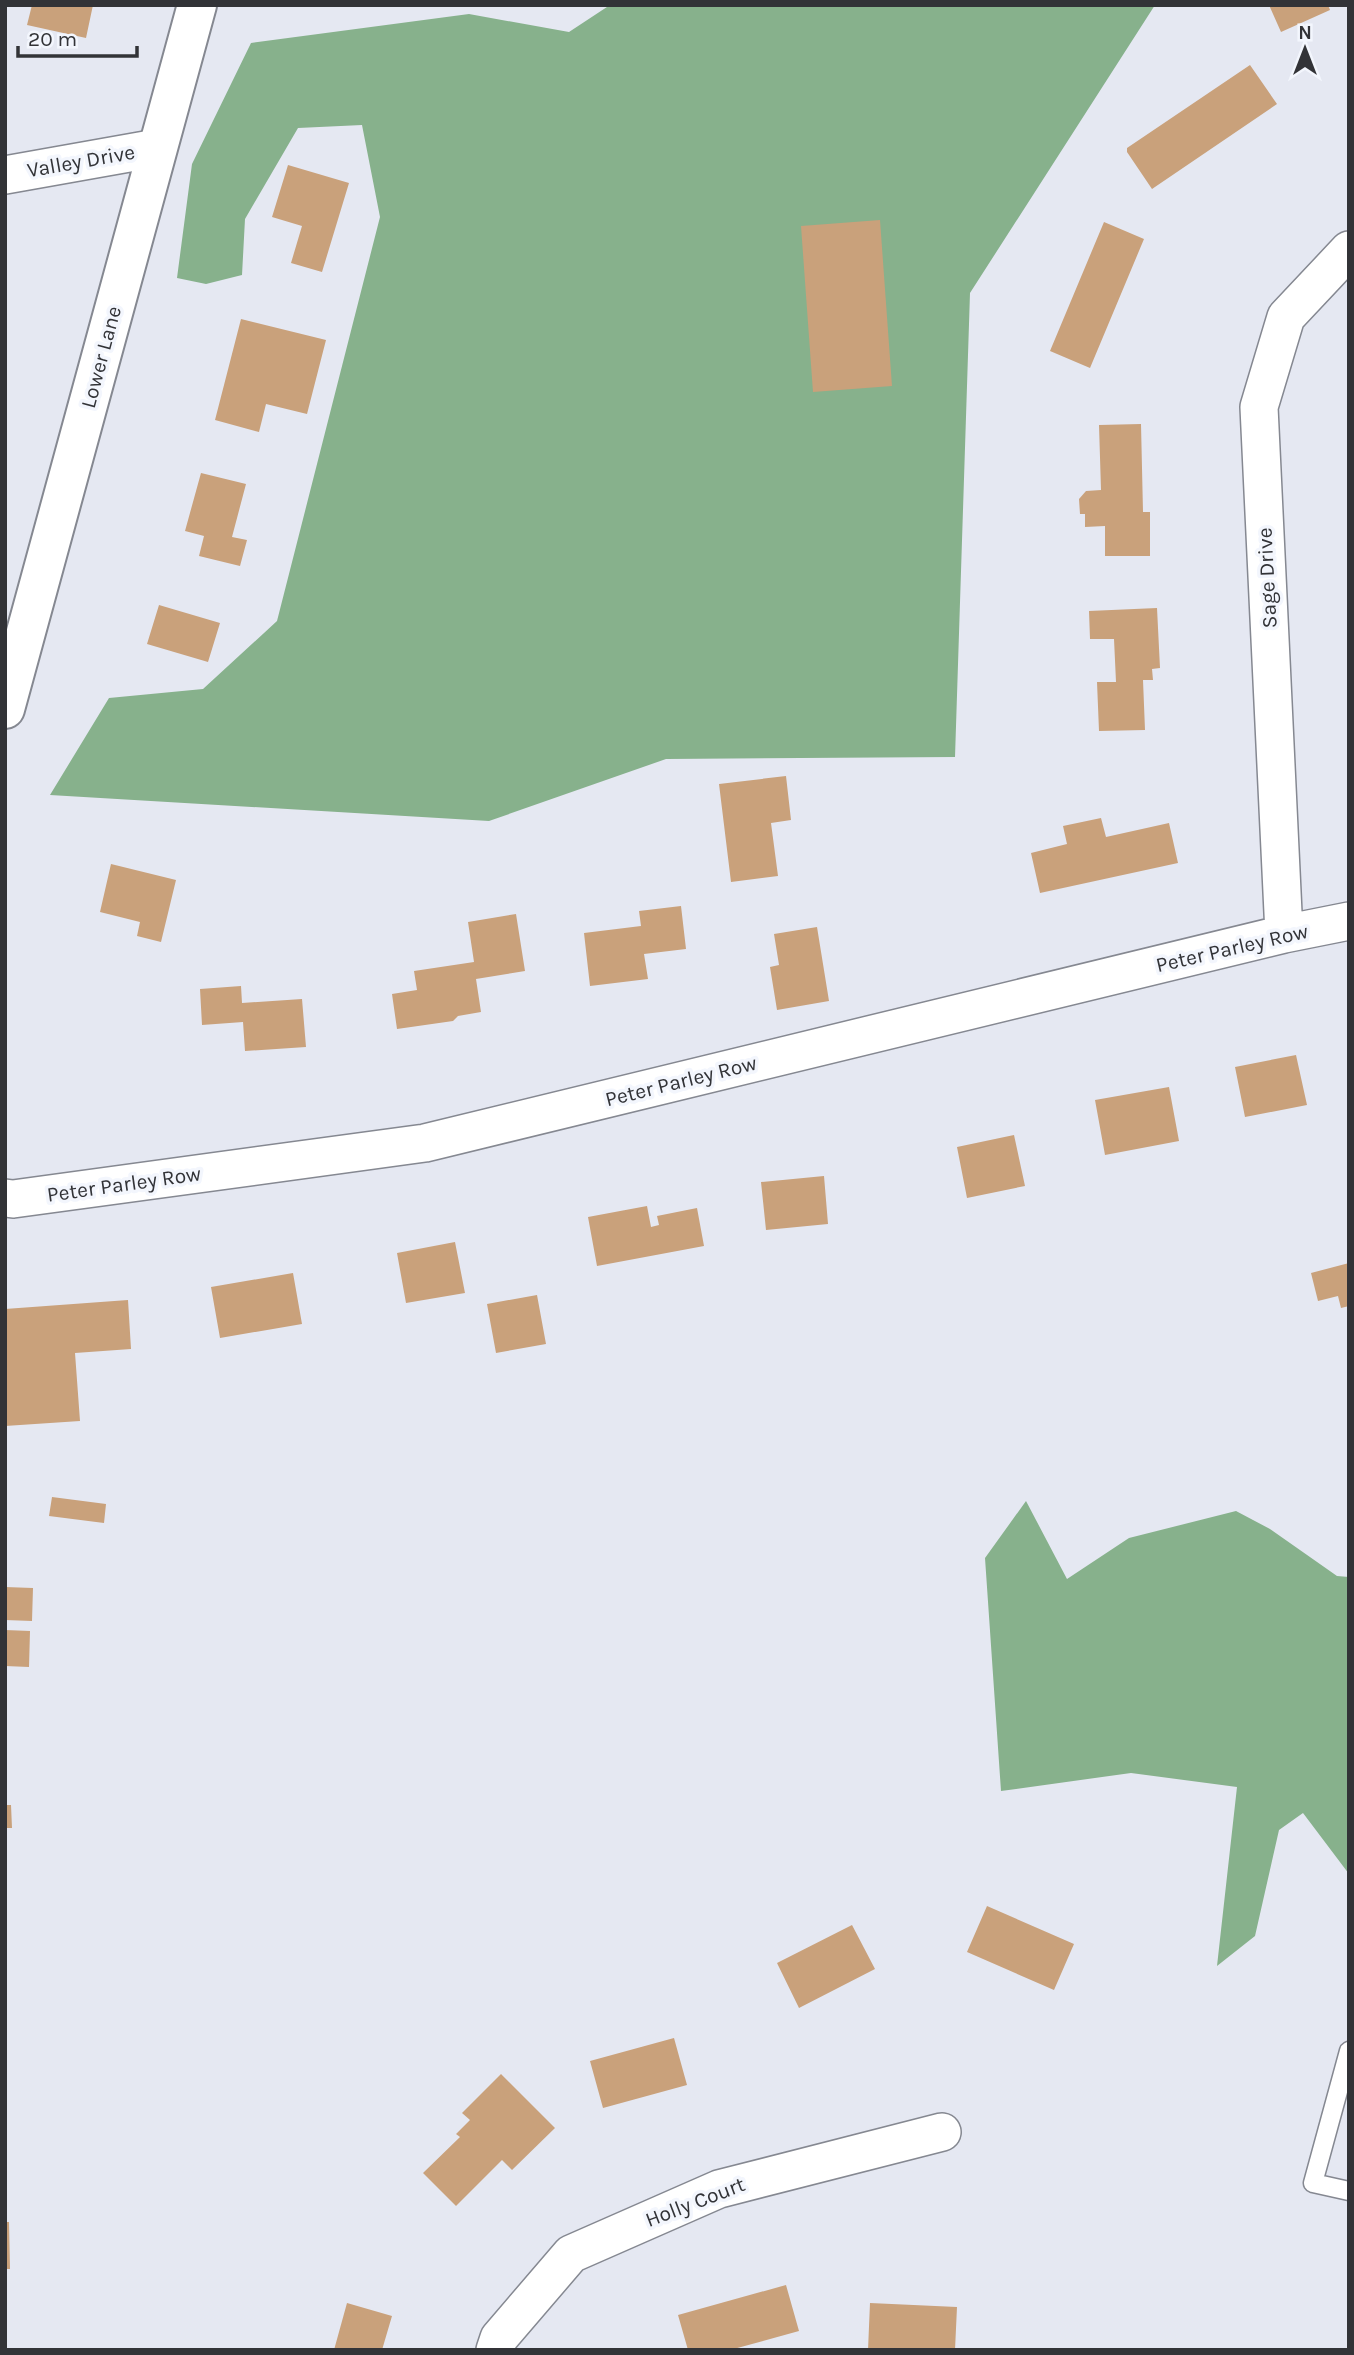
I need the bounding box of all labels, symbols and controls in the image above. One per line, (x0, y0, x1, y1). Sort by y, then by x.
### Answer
scale bar (18, 14, 136, 58)
north arrow (1270, 14, 1340, 84)
text: N (1298, 22, 1312, 44)
text: 20 m (28, 27, 77, 51)
street label: Valley Drive (25, 140, 137, 182)
street label: Lower Lane (76, 303, 126, 411)
street label: Sage Drive (1252, 527, 1282, 629)
street label: Peter Parley Row (1154, 919, 1310, 977)
street label: Peter Parley Row (603, 1051, 759, 1111)
street label: Peter Parley Row (45, 1161, 203, 1207)
street label: Holly Court (642, 2172, 748, 2232)

